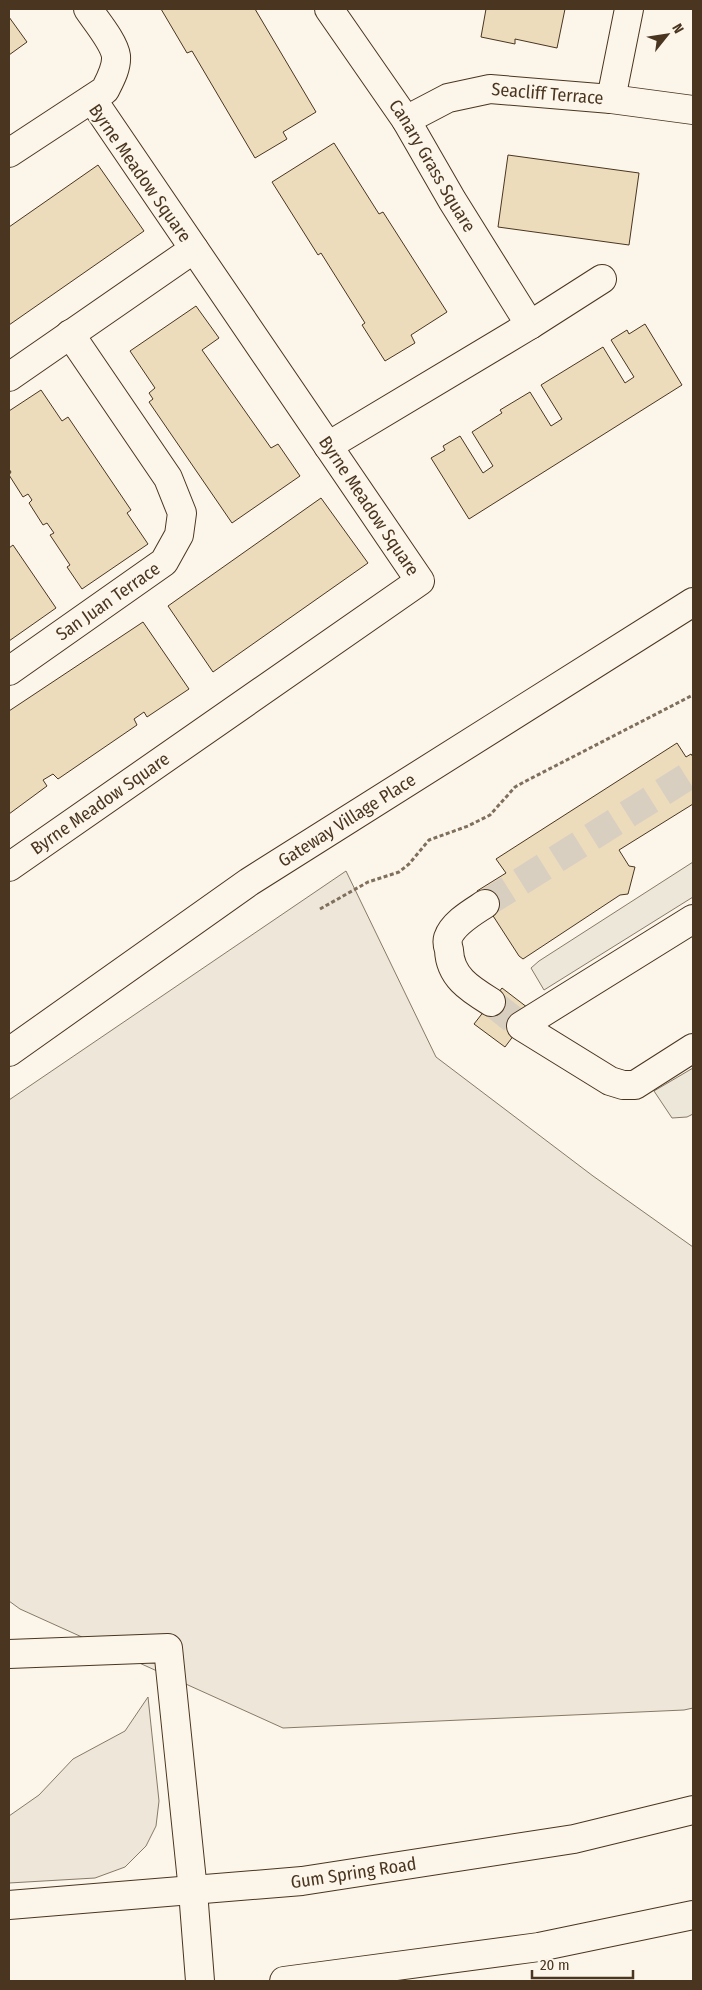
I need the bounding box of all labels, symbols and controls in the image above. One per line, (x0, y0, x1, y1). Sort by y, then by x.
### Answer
north arrow (642, 10, 692, 60)
text: N (668, 21, 687, 37)
street label: Seacliff Terrace (491, 78, 604, 109)
street label: Canary Grass Square (384, 95, 480, 236)
street label: Byrne Meadow Square (84, 100, 196, 246)
street label: Byrne Meadow Square (314, 432, 424, 580)
street label: San Juan Terrace (52, 557, 164, 645)
street label: Byrne Meadow Square (27, 748, 174, 859)
street label: Gateway Village Place (274, 769, 420, 872)
street label: Gum Spring Road (290, 1853, 418, 1893)
scale bar (532, 1948, 633, 1980)
text: 20 m (540, 1956, 570, 1974)

